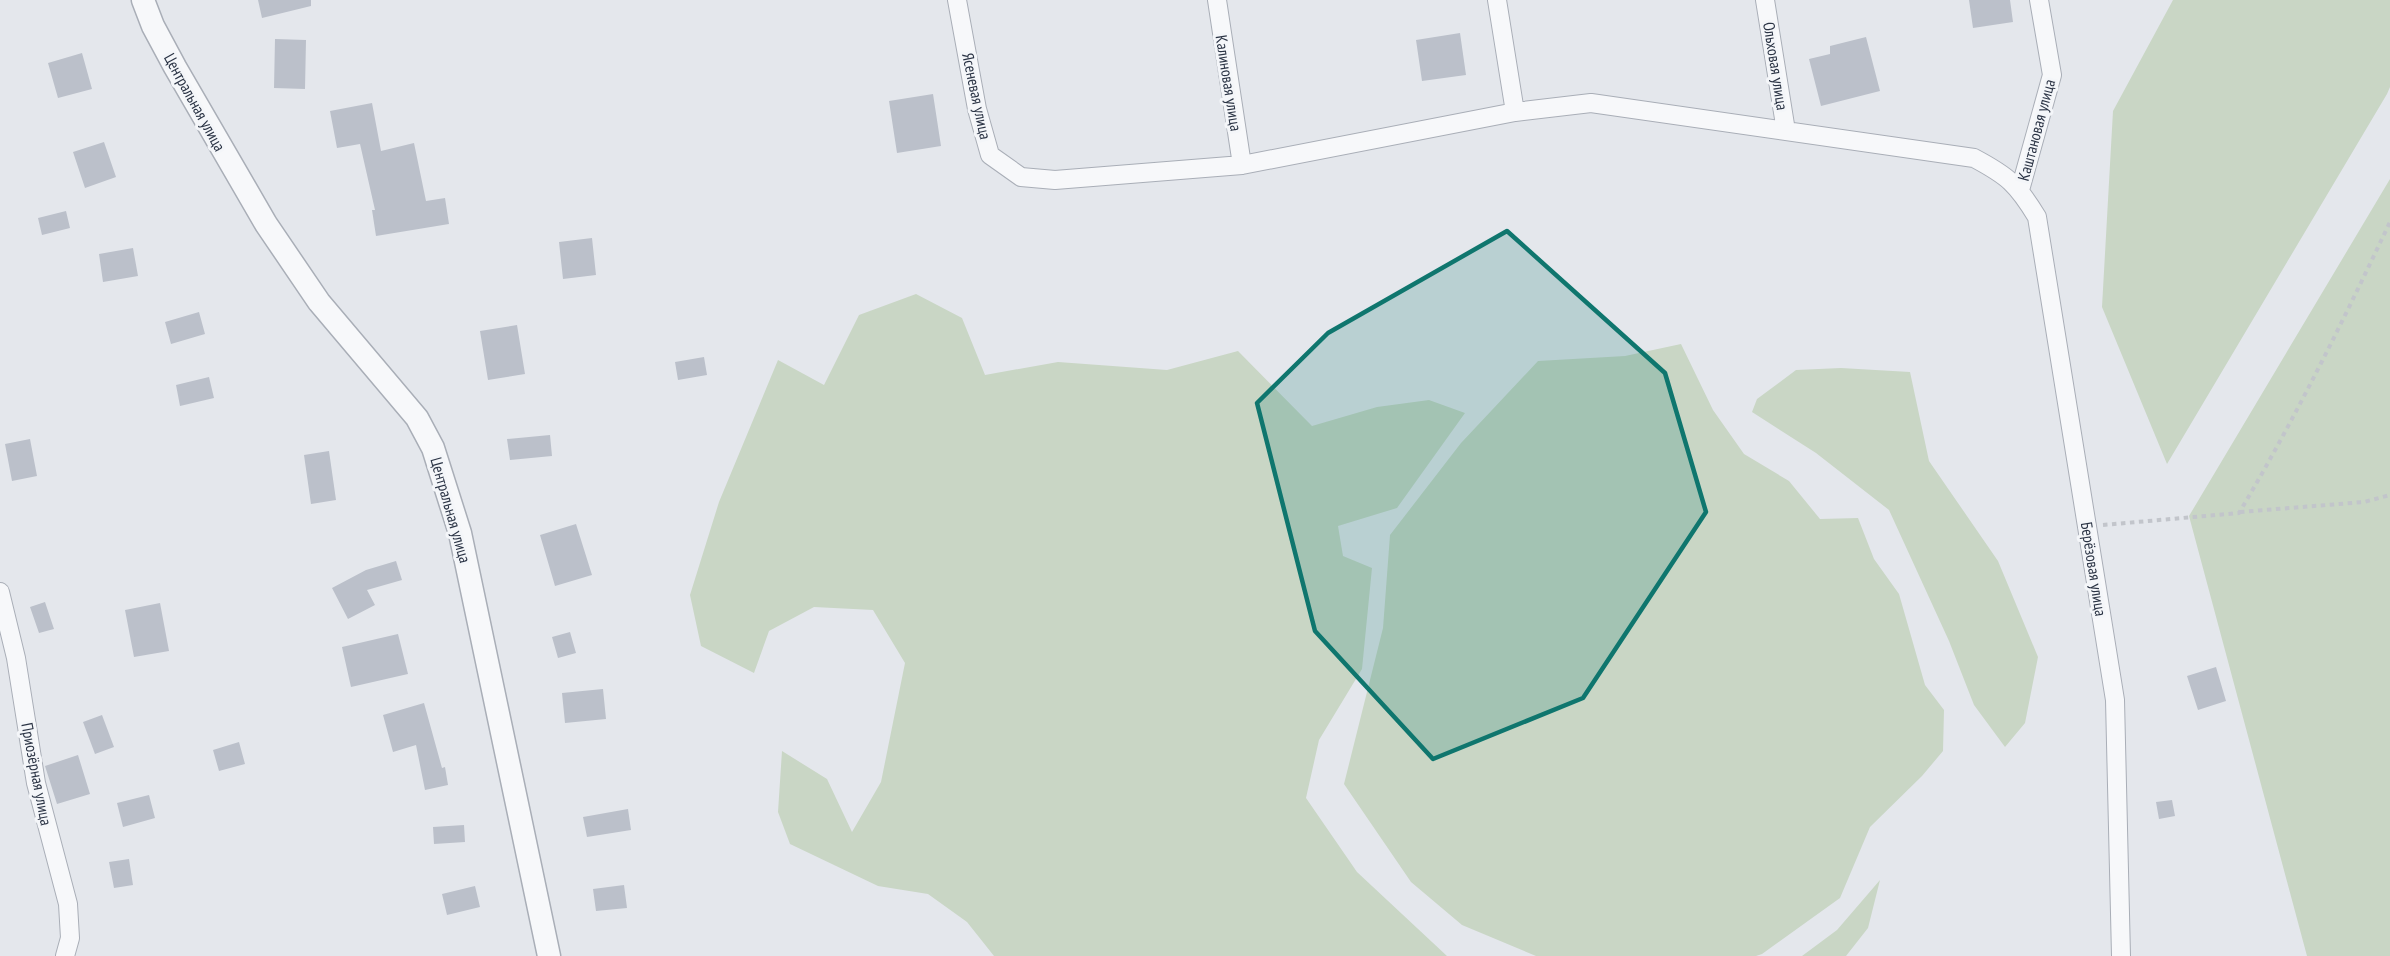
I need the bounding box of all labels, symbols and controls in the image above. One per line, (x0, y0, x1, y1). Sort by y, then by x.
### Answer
street label: Ольховая улица (1759, 20, 1793, 112)
street label: Калиновая улица (1212, 34, 1246, 132)
street label: Центральная улица (160, 50, 230, 154)
street label: Ясеневая улица (958, 51, 996, 141)
street label: Каштановая улица (2013, 77, 2059, 183)
street label: Центральная улица (426, 455, 476, 565)
street label: Берёзовая улица (2077, 521, 2111, 617)
street label: Приозёрная улица (17, 721, 57, 827)

